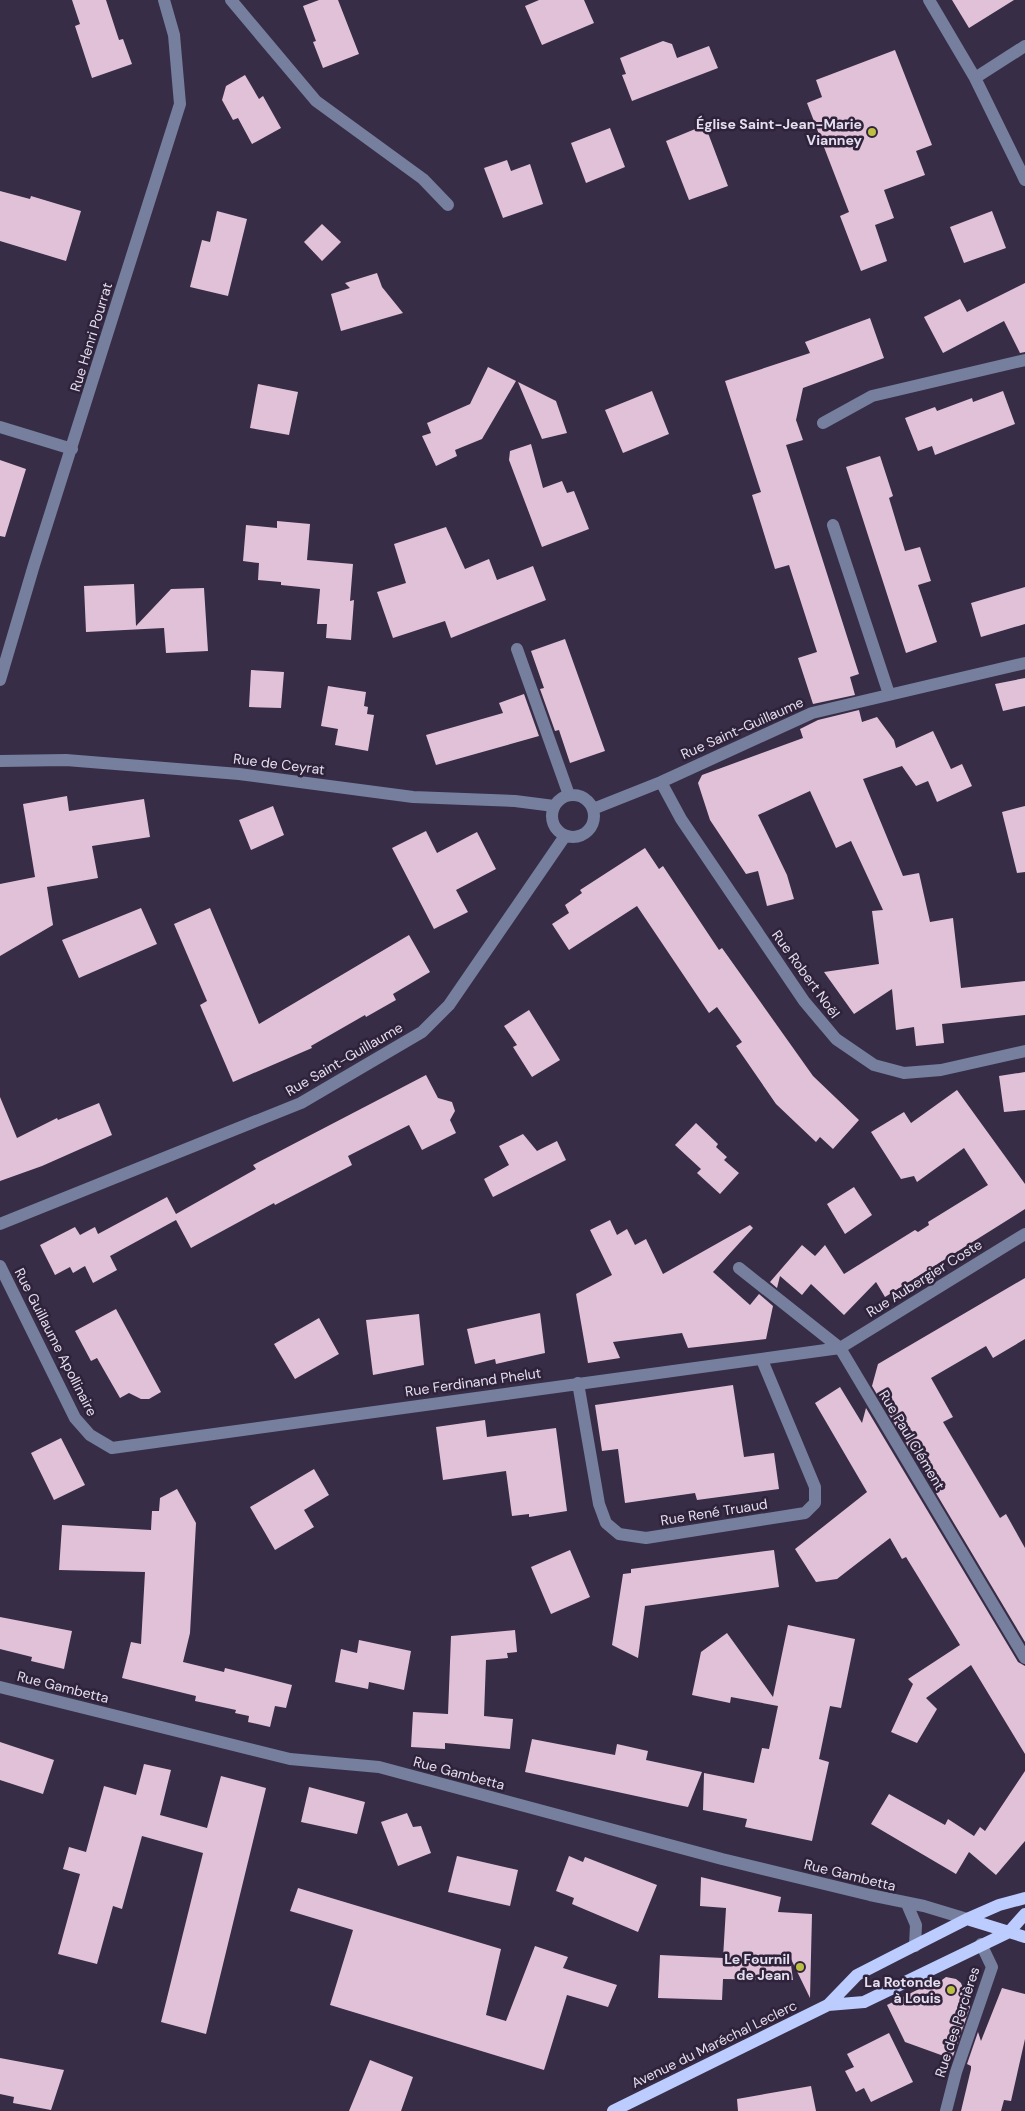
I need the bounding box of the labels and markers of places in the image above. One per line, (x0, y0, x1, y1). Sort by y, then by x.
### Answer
place label: Église Saint-Jean-Marie Vianney (696, 115, 863, 149)
marker: Église Saint-Jean-Marie Vianney (866, 126, 878, 138)
place label: Le Fournil de Jean (724, 1950, 790, 1984)
marker: Le Fournil de Jean (794, 1961, 806, 1973)
place label: La Rotonde à Louis (864, 1973, 941, 2007)
marker: La Rotonde à Louis (945, 1984, 957, 1996)

